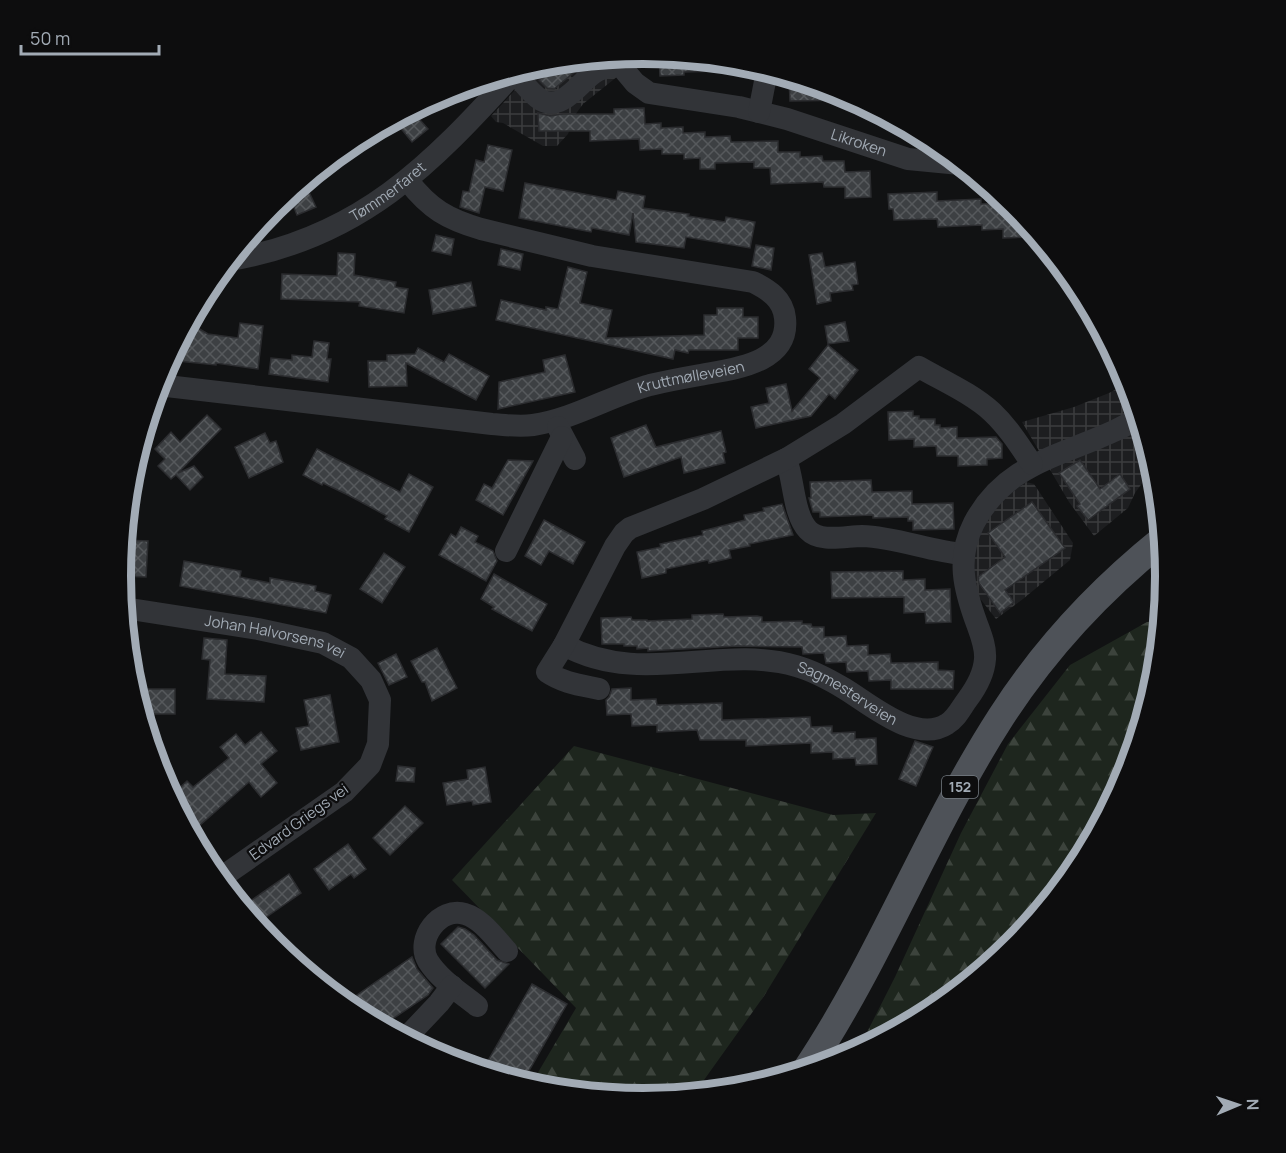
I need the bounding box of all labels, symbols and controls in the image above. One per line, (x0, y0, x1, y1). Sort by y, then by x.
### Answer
scale bar (21, 18, 159, 56)
text: 50 m (30, 26, 70, 50)
street label: Likroken (828, 123, 890, 161)
street label: Tømmerfaret (346, 157, 430, 226)
street label: Kruttmølleveien (635, 355, 747, 398)
street label: Johan Halvorsens vei (203, 610, 349, 663)
street label: Sagmesterveien (795, 656, 901, 730)
road number: 152 (942, 776, 978, 798)
street label: Edvard Griegs vei (245, 779, 352, 865)
north arrow (1208, 1075, 1268, 1135)
text: N (1242, 1098, 1264, 1111)

